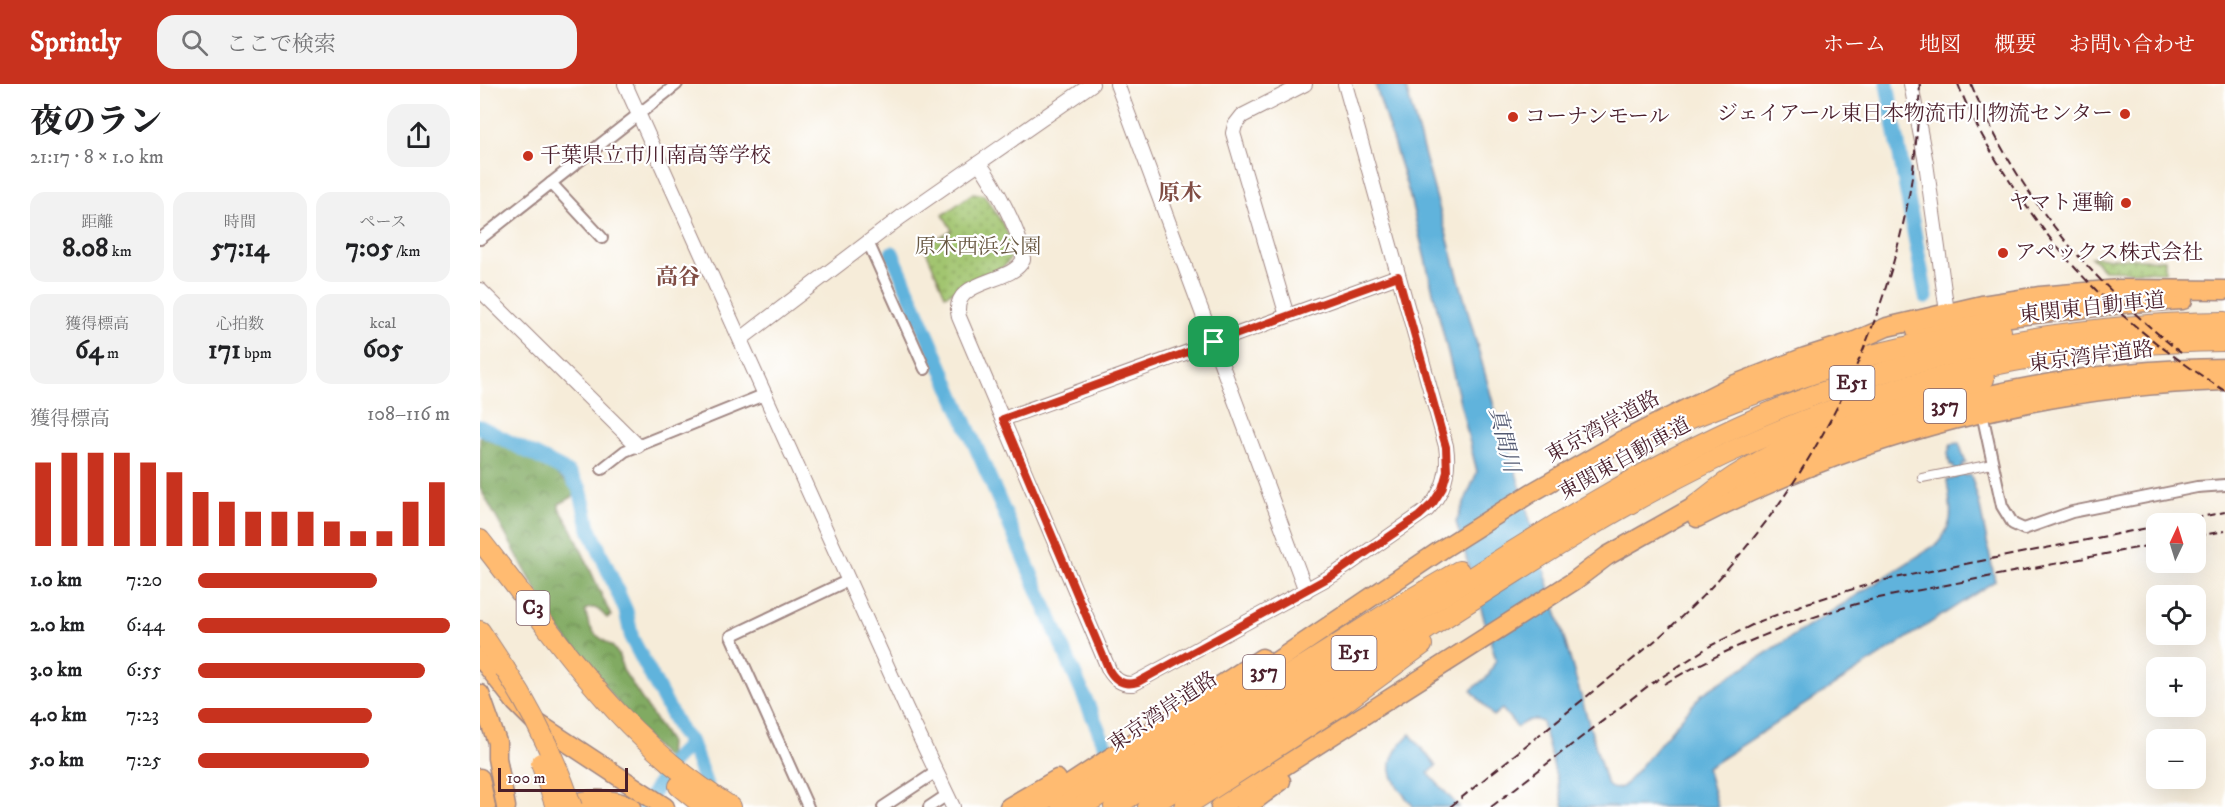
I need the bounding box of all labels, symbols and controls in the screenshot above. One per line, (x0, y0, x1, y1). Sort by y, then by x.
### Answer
search box (157, 15, 577, 69)
text: Sprintly (30, 25, 121, 60)
icon: search (178, 26, 211, 59)
text: ここで検索 (226, 31, 336, 58)
text: ホーム (1823, 32, 1886, 58)
text: 地図 (1919, 32, 1961, 58)
text: 概要 (1994, 32, 2036, 58)
text: お問い合わせ (2069, 32, 2195, 58)
place label: ジェイアール東日本物流市川物流センター (1717, 101, 2113, 127)
text: 夜のラン (30, 102, 162, 143)
button: share (387, 104, 450, 167)
place label: コーナンモール (1525, 104, 1670, 130)
marker: ジェイアール東日本物流市川物流センター (2118, 107, 2132, 121)
marker: コーナンモール (1506, 110, 1520, 124)
place label: 千葉県立市川南高等学校 (540, 143, 771, 169)
text: 21:17 · 8 × 1.0 km (30, 145, 164, 170)
marker: 千葉県立市川南高等学校 (521, 149, 535, 163)
district label: 原木 (1158, 180, 1202, 207)
place label: ヤマト運輸 (2009, 190, 2114, 216)
marker: ヤマト運輸 (2119, 196, 2133, 210)
text: 距離 (81, 212, 113, 232)
text: 時間 (224, 212, 256, 232)
text: ペース (359, 212, 407, 232)
text: 8.08 (62, 232, 108, 265)
text: 57:14 (211, 232, 269, 265)
text: 7:05 (345, 232, 393, 265)
park label: 原木西浜公園 (915, 234, 1041, 260)
place label: アペックス株式会社 (2015, 240, 2203, 266)
text: km (108, 241, 132, 261)
text: /km (393, 241, 421, 261)
marker: アペックス株式会社 (1996, 246, 2010, 260)
district label: 高谷 (656, 264, 700, 291)
street label: 東関東自動車道 (2018, 287, 2166, 329)
text: kcal (370, 313, 396, 333)
text: 獲得標高 (65, 314, 129, 334)
text: 心拍数 (216, 314, 264, 334)
pin (1188, 316, 1239, 367)
icon: arrive (1197, 325, 1230, 358)
text: 605 (363, 333, 403, 366)
text: 64 (75, 334, 104, 367)
text: 171 (208, 334, 241, 367)
street label: 東京湾岸道路 (2027, 336, 2155, 378)
text: m (104, 343, 119, 363)
text: bpm (241, 343, 272, 363)
road number: E51 (1830, 366, 1874, 400)
street label: 東京湾岸道路 (1542, 385, 1664, 469)
road number: 357 (1924, 389, 1966, 423)
text: 108–116 m (367, 402, 450, 427)
water label: 真間川 (1483, 405, 1526, 477)
text: 獲得標高 (30, 407, 110, 432)
street label: 東関東自動車道 (1554, 412, 1696, 506)
north arrow (2146, 513, 2206, 573)
map controls (2146, 513, 2206, 789)
text: 1.0 km (30, 568, 82, 593)
text: 7:20 (126, 568, 162, 593)
button: locate (2146, 585, 2206, 645)
road number: C3 (516, 591, 550, 625)
text: 2.0 km (30, 613, 85, 638)
text: 6:44 (126, 613, 165, 638)
road number: E51 (1332, 636, 1376, 670)
road number: 357 (1243, 655, 1285, 689)
button: + (2146, 657, 2206, 717)
text: 3.0 km (30, 658, 82, 683)
text: 6:55 (126, 658, 162, 683)
street label: 東京湾岸道路 (1104, 666, 1222, 758)
text: 4.0 km (30, 703, 87, 728)
text: 7:23 (126, 703, 159, 728)
button: − (2146, 729, 2206, 789)
text: 5.0 km (30, 748, 84, 773)
text: 7:25 (126, 748, 161, 773)
scale bar (498, 765, 628, 792)
text: 100 m (507, 768, 546, 788)

